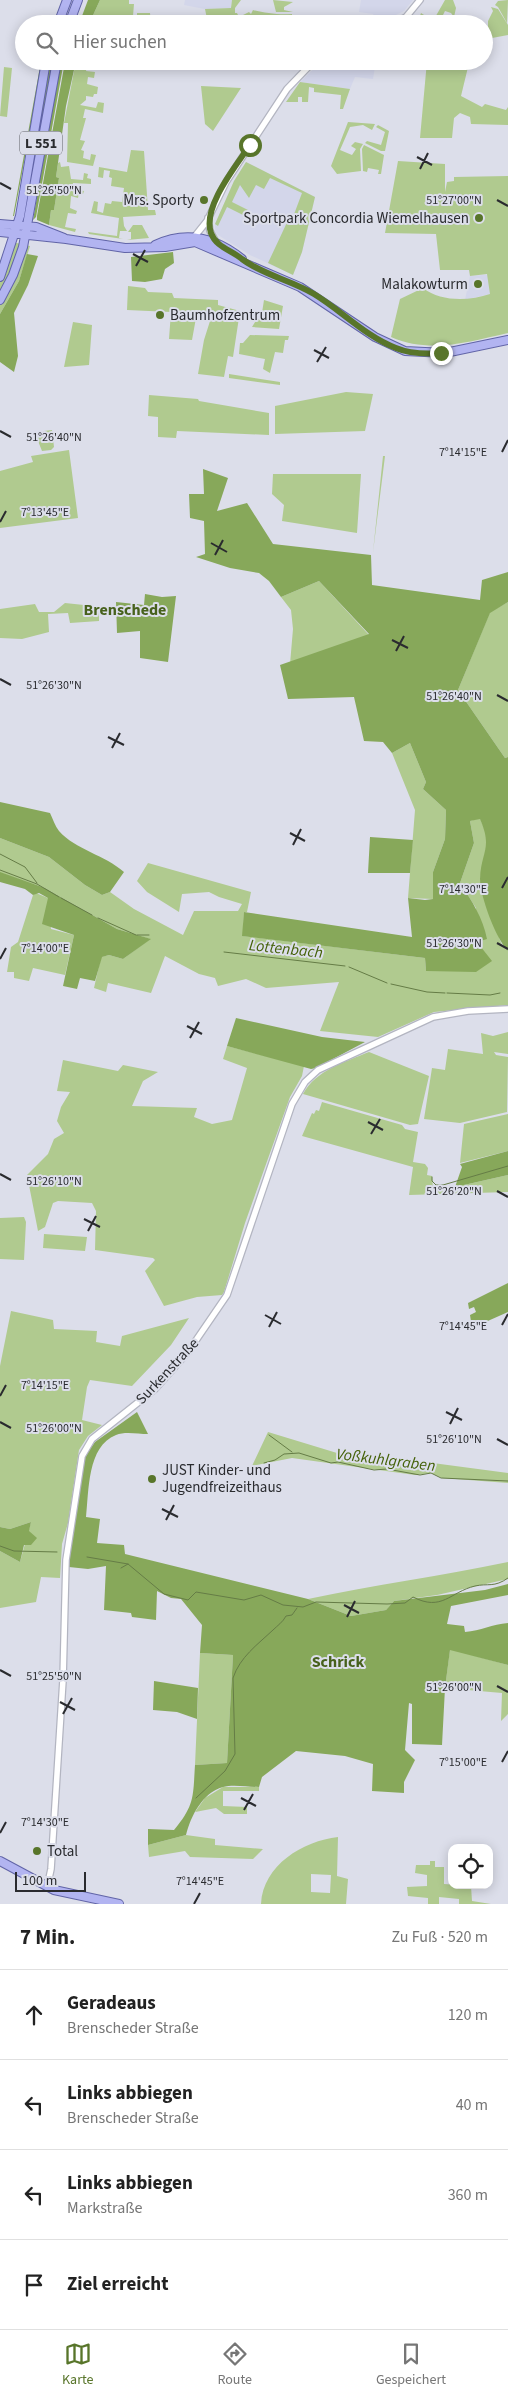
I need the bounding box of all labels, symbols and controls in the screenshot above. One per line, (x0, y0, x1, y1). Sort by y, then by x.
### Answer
search box (15, 15, 493, 70)
icon: search (33, 29, 61, 57)
text: Hier suchen (73, 29, 167, 56)
road number: L 551 (20, 132, 62, 154)
route start (239, 134, 262, 157)
text: 51°26'50"N (26, 182, 82, 199)
place label: Mrs. Sporty (123, 190, 194, 211)
text: 51°27'00"N (426, 192, 482, 209)
marker: Mrs. Sporty (198, 194, 210, 206)
place label: Sportpark Concordia Wiemelhausen (243, 208, 469, 229)
marker: Sportpark Concordia Wiemelhausen (473, 212, 485, 224)
place label: Malakowturm (381, 274, 468, 295)
marker: Malakowturm (472, 278, 484, 290)
place label: Baumhofzentrum (170, 305, 280, 326)
marker: Baumhofzentrum (154, 309, 166, 321)
route end (430, 342, 453, 365)
text: 51°26'40"N (26, 429, 82, 446)
text: 7°14'15"E (439, 444, 487, 461)
text: 7°13'45"E (21, 504, 69, 521)
district label: Brenschede (84, 599, 166, 621)
text: 51°26'30"N (26, 677, 82, 694)
text: 51°26'40"N (426, 688, 482, 705)
text: 7°14'30"E (439, 881, 487, 898)
water label: Lottenbach (248, 934, 324, 964)
text: 51°26'30"N (426, 935, 482, 952)
text: 7°14'00"E (21, 940, 69, 957)
text: 51°26'10"N (26, 1173, 82, 1190)
text: 51°26'20"N (426, 1183, 482, 1200)
text: 7°14'45"E (439, 1318, 487, 1335)
street label: Surkenstraße (131, 1334, 204, 1409)
text: 7°14'15"E (21, 1377, 69, 1394)
text: 51°26'00"N (26, 1420, 82, 1437)
text: 51°26'10"N (426, 1431, 482, 1448)
water label: Voßkuhlgraben (335, 1443, 437, 1477)
place label: JUST Kinder- und Jugendfreizeithaus (162, 1460, 282, 1498)
marker: JUST Kinder- und Jugendfreizeithaus (146, 1473, 158, 1485)
district label: Schrick (312, 1651, 365, 1673)
text: 51°25'50"N (26, 1668, 82, 1685)
text: 51°26'00"N (426, 1679, 482, 1696)
text: 7°15'00"E (439, 1754, 487, 1771)
text: 7°14'30"E (21, 1814, 69, 1831)
place label: Total (47, 1841, 78, 1862)
map controls (448, 1844, 493, 1889)
button: locate (448, 1844, 493, 1889)
marker: Total (31, 1845, 43, 1857)
scale bar (15, 1869, 86, 1892)
text: 100 m (22, 1871, 57, 1891)
text: 7°14'45"E (176, 1873, 224, 1890)
text: 7 Min. (20, 1922, 75, 1952)
text: Zu Fuß · 520 m (392, 1926, 488, 1948)
text: Geradeaus (67, 1990, 156, 2017)
icon: ahead (20, 2001, 48, 2029)
text: 120 m (448, 2004, 488, 2026)
text: Brenscheder Straße (67, 2017, 199, 2039)
text: Links abbiegen (67, 2080, 193, 2107)
icon: left (20, 2091, 48, 2119)
text: 40 m (456, 2094, 488, 2116)
text: Brenscheder Straße (67, 2107, 199, 2129)
text: Links abbiegen (67, 2170, 193, 2197)
icon: left (20, 2181, 48, 2209)
text: 360 m (448, 2184, 488, 2206)
text: Markstraße (67, 2197, 142, 2219)
icon: arrive (20, 2271, 48, 2299)
text: Ziel erreicht (67, 2271, 168, 2298)
tab: Karte (62, 2340, 93, 2390)
tab: Route (217, 2340, 252, 2390)
tab: Gespeichert (376, 2340, 446, 2390)

